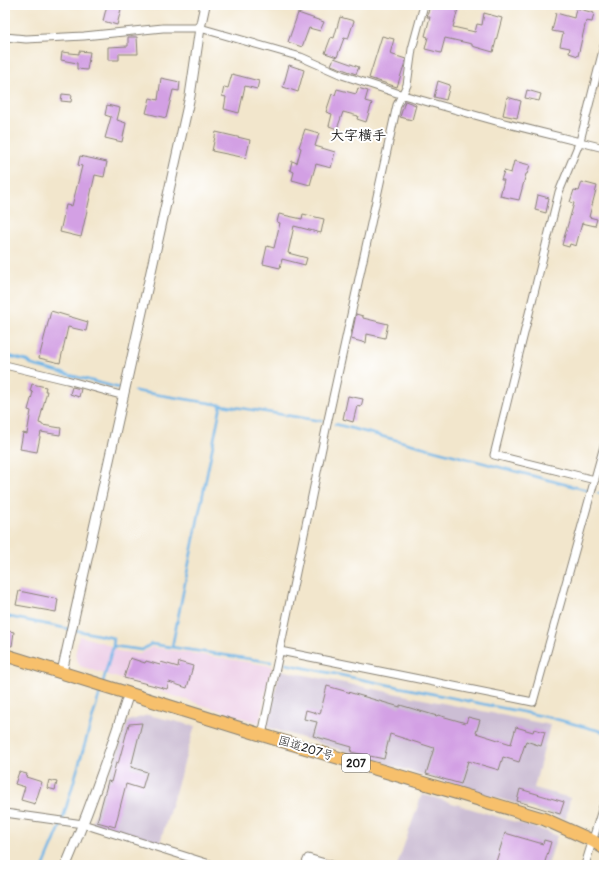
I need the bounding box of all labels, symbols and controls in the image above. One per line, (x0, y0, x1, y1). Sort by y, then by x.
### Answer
district label: 大字横手 (330, 127, 386, 144)
street label: 国道207号 (276, 733, 335, 764)
road number: 207 (342, 754, 370, 772)

